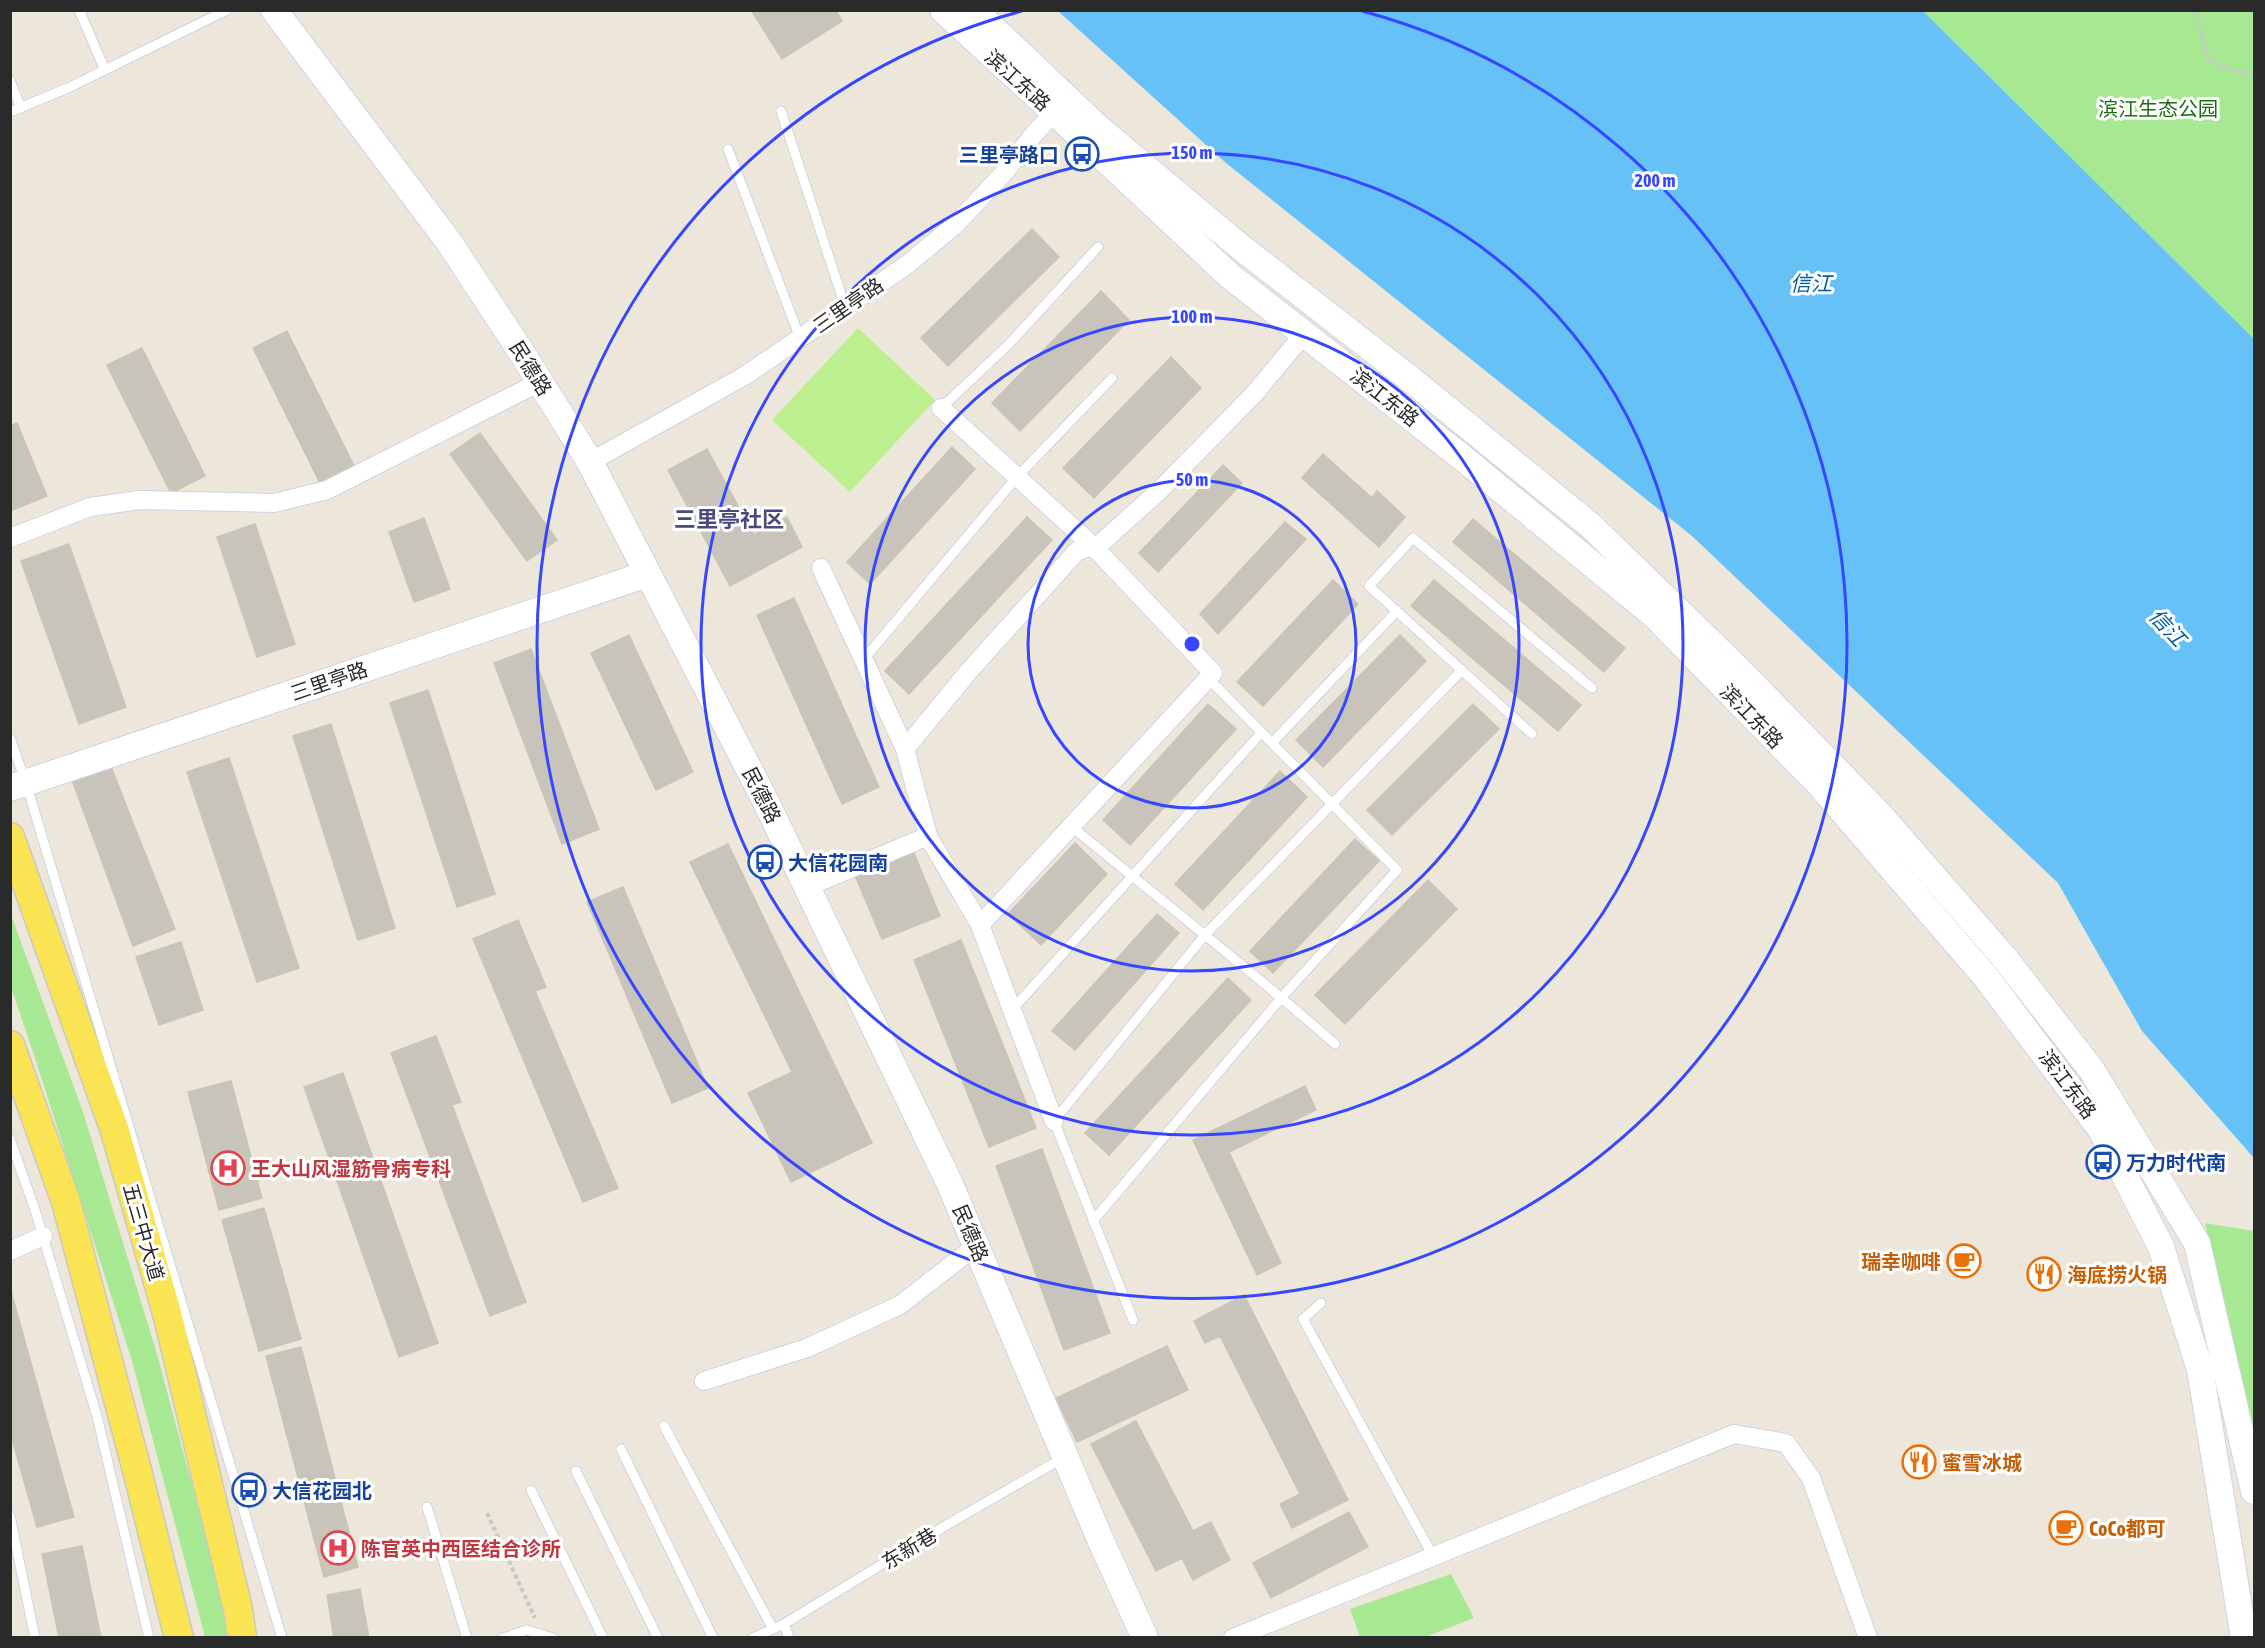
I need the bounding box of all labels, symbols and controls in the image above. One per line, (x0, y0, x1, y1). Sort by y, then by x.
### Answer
street label: 滨江东路 (981, 45, 1055, 115)
park label: 滨江生态公园 (2098, 97, 2218, 120)
bus stop icon: 三里亭路口 (1064, 136, 1100, 172)
text: 150 m (1172, 142, 1212, 163)
place label: 三里亭路口 (959, 143, 1059, 166)
text: 200 m (1635, 170, 1675, 191)
water label: 信江 (1790, 271, 1834, 295)
street label: 三里亭路 (809, 273, 887, 337)
text: 100 m (1172, 306, 1212, 327)
street label: 民德路 (505, 336, 557, 400)
street label: 滨江东路 (1346, 363, 1424, 431)
text: 50 m (1176, 469, 1208, 490)
district label: 三里亭社区 (674, 506, 784, 532)
water label: 信江 (2145, 603, 2192, 652)
centre of rings (1182, 634, 1202, 654)
street label: 三里亭路 (287, 657, 371, 705)
street label: 滨江东路 (1716, 679, 1788, 753)
street label: 民德路 (738, 763, 786, 827)
bus stop icon: 大信花园南 (747, 844, 783, 880)
place label: 大信花园南 (788, 851, 888, 874)
street label: 滨江东路 (2035, 1045, 2101, 1123)
bus stop icon: 万力时代南 (2085, 1144, 2121, 1180)
hospital icon: 王大山风湿筋骨病专科 (210, 1150, 246, 1186)
place label: 万力时代南 (2126, 1151, 2226, 1174)
place label: 王大山风湿筋骨病专科 (251, 1157, 451, 1180)
street label: 五三中大道 (119, 1181, 169, 1283)
street label: 民德路 (949, 1201, 993, 1265)
cafe icon: 瑞幸咖啡 (1946, 1243, 1982, 1279)
place label: 瑞幸咖啡 (1861, 1250, 1941, 1273)
restaurant icon: 海底捞火锅 (2026, 1256, 2062, 1292)
place label: 海底捞火锅 (2067, 1263, 2167, 1286)
restaurant icon: 蜜雪冰城 (1901, 1444, 1937, 1480)
place label: 蜜雪冰城 (1942, 1451, 2022, 1474)
bus stop icon: 大信花园北 (231, 1472, 267, 1508)
place label: 大信花园北 (272, 1479, 372, 1502)
cafe icon: CoCo都可 (2048, 1510, 2084, 1546)
place label: CoCo都可 (2089, 1517, 2166, 1540)
street label: 东新巷 (877, 1523, 941, 1573)
hospital icon: 陈官英中西医结合诊所 (320, 1530, 356, 1566)
place label: 陈官英中西医结合诊所 (361, 1537, 561, 1560)

